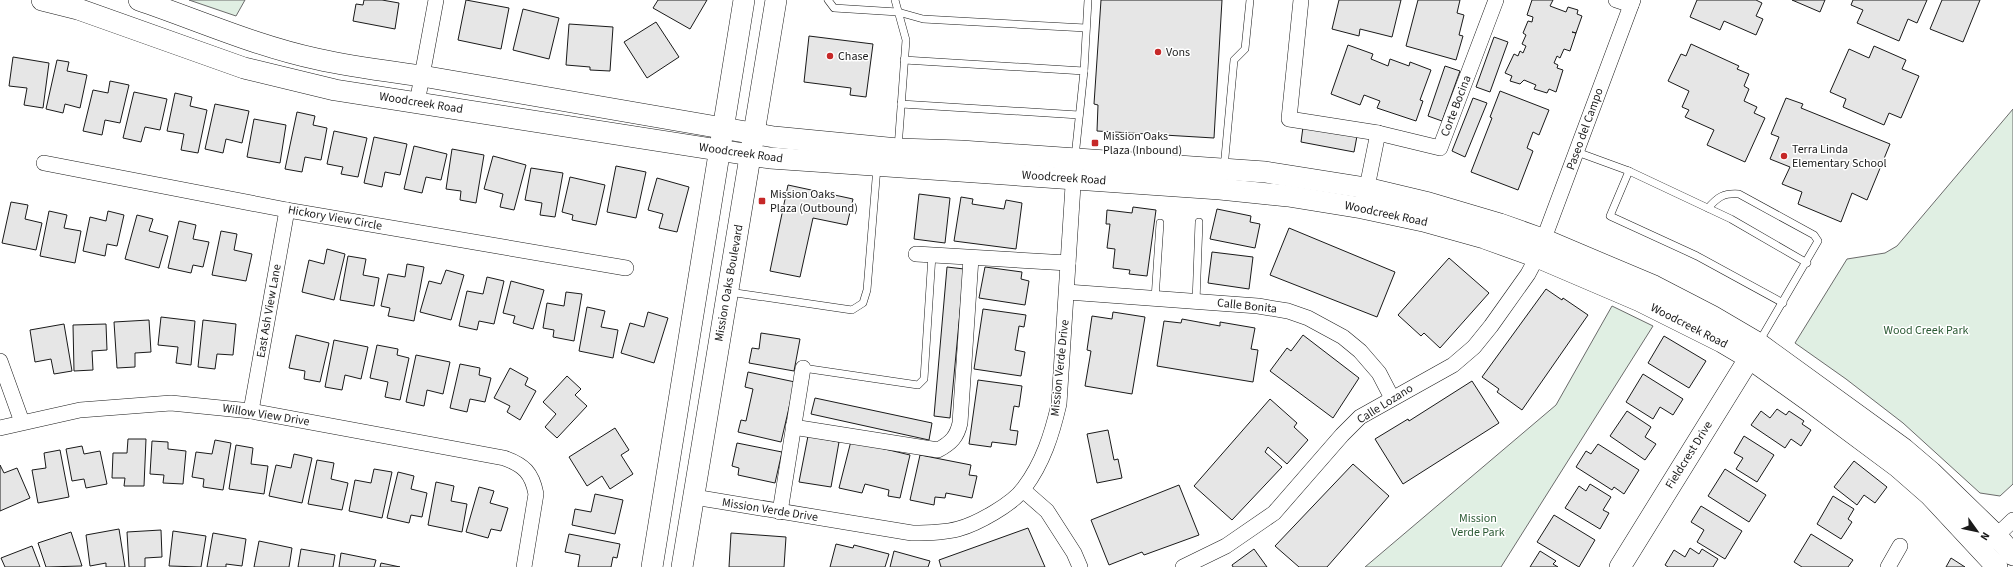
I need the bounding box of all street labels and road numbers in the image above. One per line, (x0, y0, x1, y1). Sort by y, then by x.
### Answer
street label: Corte Bocina (1437, 73, 1475, 139)
street label: Paseo del Campo (1562, 86, 1608, 172)
street label: Woodcreek Road (378, 88, 464, 118)
street label: Woodcreek Road (698, 139, 784, 167)
street label: Woodcreek Road (1021, 167, 1107, 189)
street label: Woodcreek Road (1343, 197, 1429, 231)
street label: Hickory View Circle (287, 201, 384, 235)
street label: Mission Oaks Boulevard (710, 223, 748, 343)
street label: East Ash View Lane (252, 263, 286, 359)
street label: Calle Bonita (1216, 294, 1278, 318)
street label: Woodcreek Road (1647, 299, 1731, 353)
street label: Mission Verde Drive (1046, 319, 1074, 417)
street label: Calle Lozano (1354, 380, 1416, 428)
street label: Willow View Drive (221, 400, 311, 430)
street label: Fieldcrest Drive (1661, 418, 1717, 492)
street label: Mission Verde Drive (721, 494, 819, 526)

